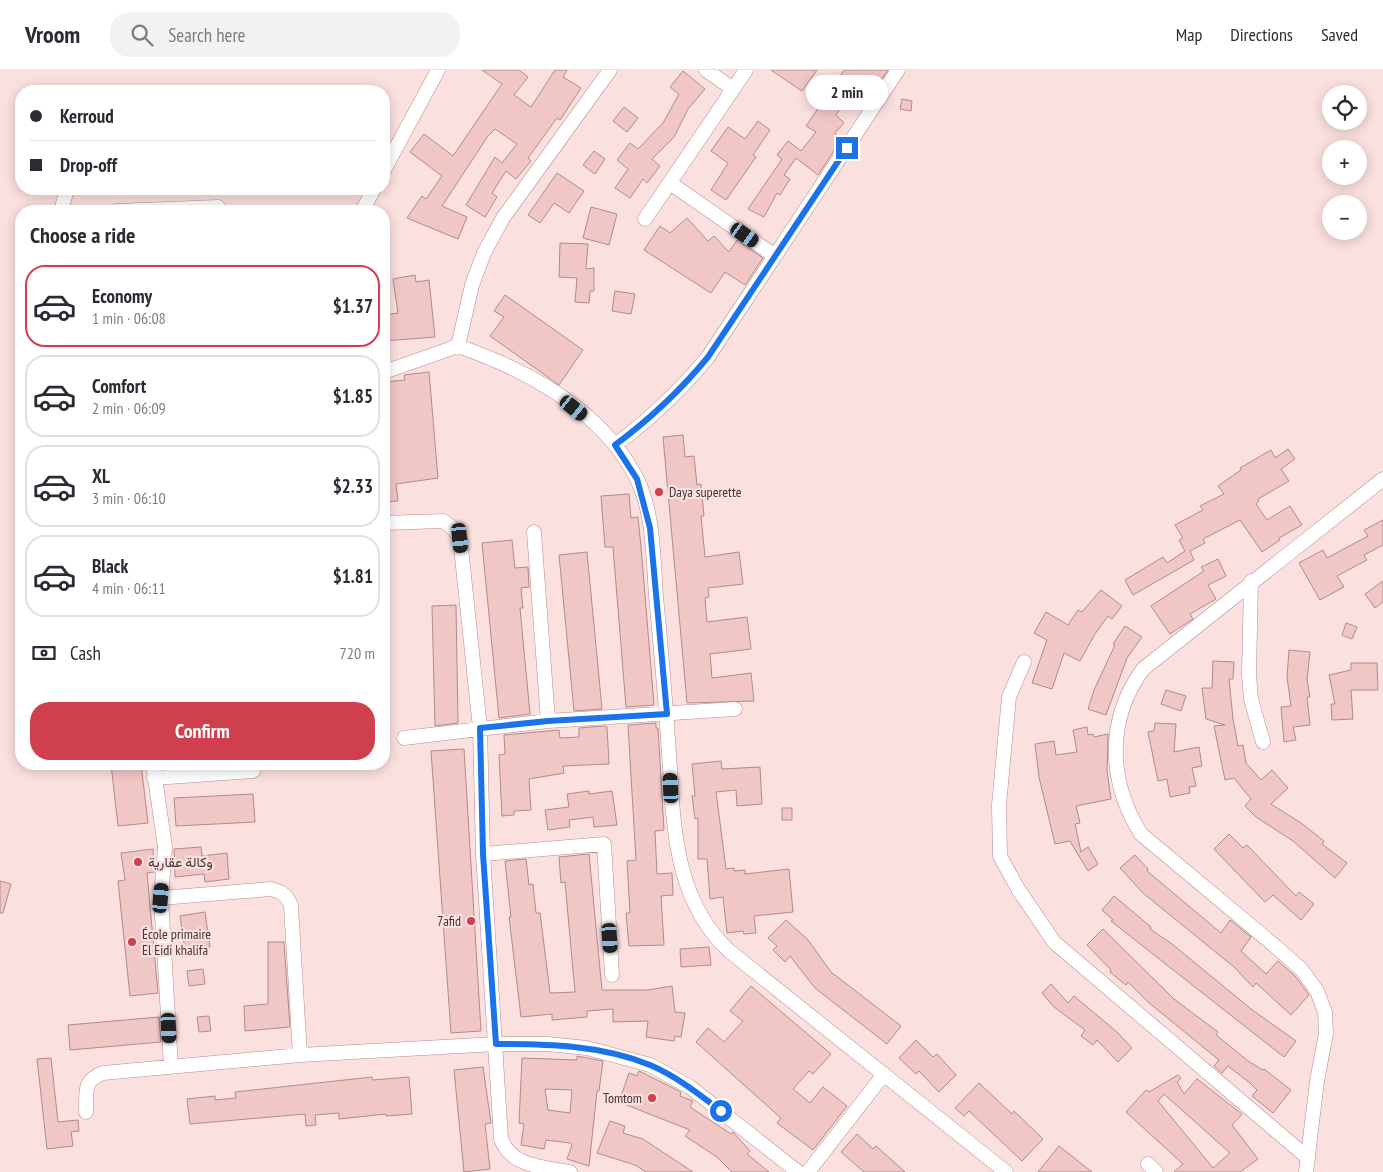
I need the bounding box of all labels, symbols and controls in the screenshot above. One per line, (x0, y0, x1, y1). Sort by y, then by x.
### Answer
search box (110, 12, 460, 57)
text: Vroom (25, 19, 80, 50)
icon: search (128, 21, 156, 49)
text: Search here (168, 23, 245, 47)
text: Map (1176, 23, 1202, 46)
text: Directions (1230, 23, 1293, 46)
text: Saved (1321, 23, 1358, 46)
callout: 2 min (806, 75, 888, 110)
text: 2 min (831, 82, 863, 102)
map controls (1322, 85, 1367, 240)
button: locate (1322, 85, 1367, 130)
text: Kerroud (60, 104, 114, 128)
route end (836, 137, 858, 159)
button: + (1322, 140, 1367, 185)
text: Drop-off (60, 153, 117, 177)
button: − (1322, 195, 1367, 240)
car (728, 220, 761, 250)
text: Choose a ride (30, 221, 135, 249)
icon: car (32, 284, 77, 329)
text: Economy (92, 284, 152, 308)
text: $1.37 (333, 294, 373, 318)
text: 1 min · 06:08 (92, 308, 166, 328)
icon: car (32, 374, 77, 419)
text: Comfort (92, 374, 146, 398)
text: $1.85 (333, 384, 373, 408)
car (557, 393, 590, 423)
text: 2 min · 06:09 (92, 398, 166, 418)
icon: car (32, 464, 77, 509)
text: XL (92, 464, 110, 488)
text: $2.33 (333, 474, 373, 498)
place label: Daya superette (669, 483, 742, 501)
marker: Daya superette (653, 486, 665, 498)
text: 3 min · 06:10 (92, 488, 166, 508)
car (450, 522, 469, 554)
icon: car (32, 554, 77, 599)
text: Black (92, 554, 128, 578)
text: $1.81 (333, 564, 373, 588)
text: 4 min · 06:11 (92, 578, 166, 598)
icon: cash (30, 639, 58, 667)
text: Cash (70, 641, 101, 665)
text: 720 m (340, 643, 375, 663)
button: Confirm (30, 702, 375, 760)
car (662, 773, 679, 803)
place label: وكالة عقارية (148, 853, 213, 871)
marker: وكالة عقارية (132, 856, 144, 868)
car (152, 882, 169, 914)
place label: 7afid (437, 912, 461, 930)
marker: 7afid (465, 915, 477, 927)
car (601, 923, 618, 953)
place label: École primaire El Eidi khalifa (142, 925, 211, 959)
marker: École primaire El Eidi khalifa (126, 936, 138, 948)
car (160, 1013, 177, 1043)
place label: Tomtom (603, 1089, 642, 1107)
marker: Tomtom (646, 1092, 658, 1104)
route start (710, 1100, 732, 1122)

